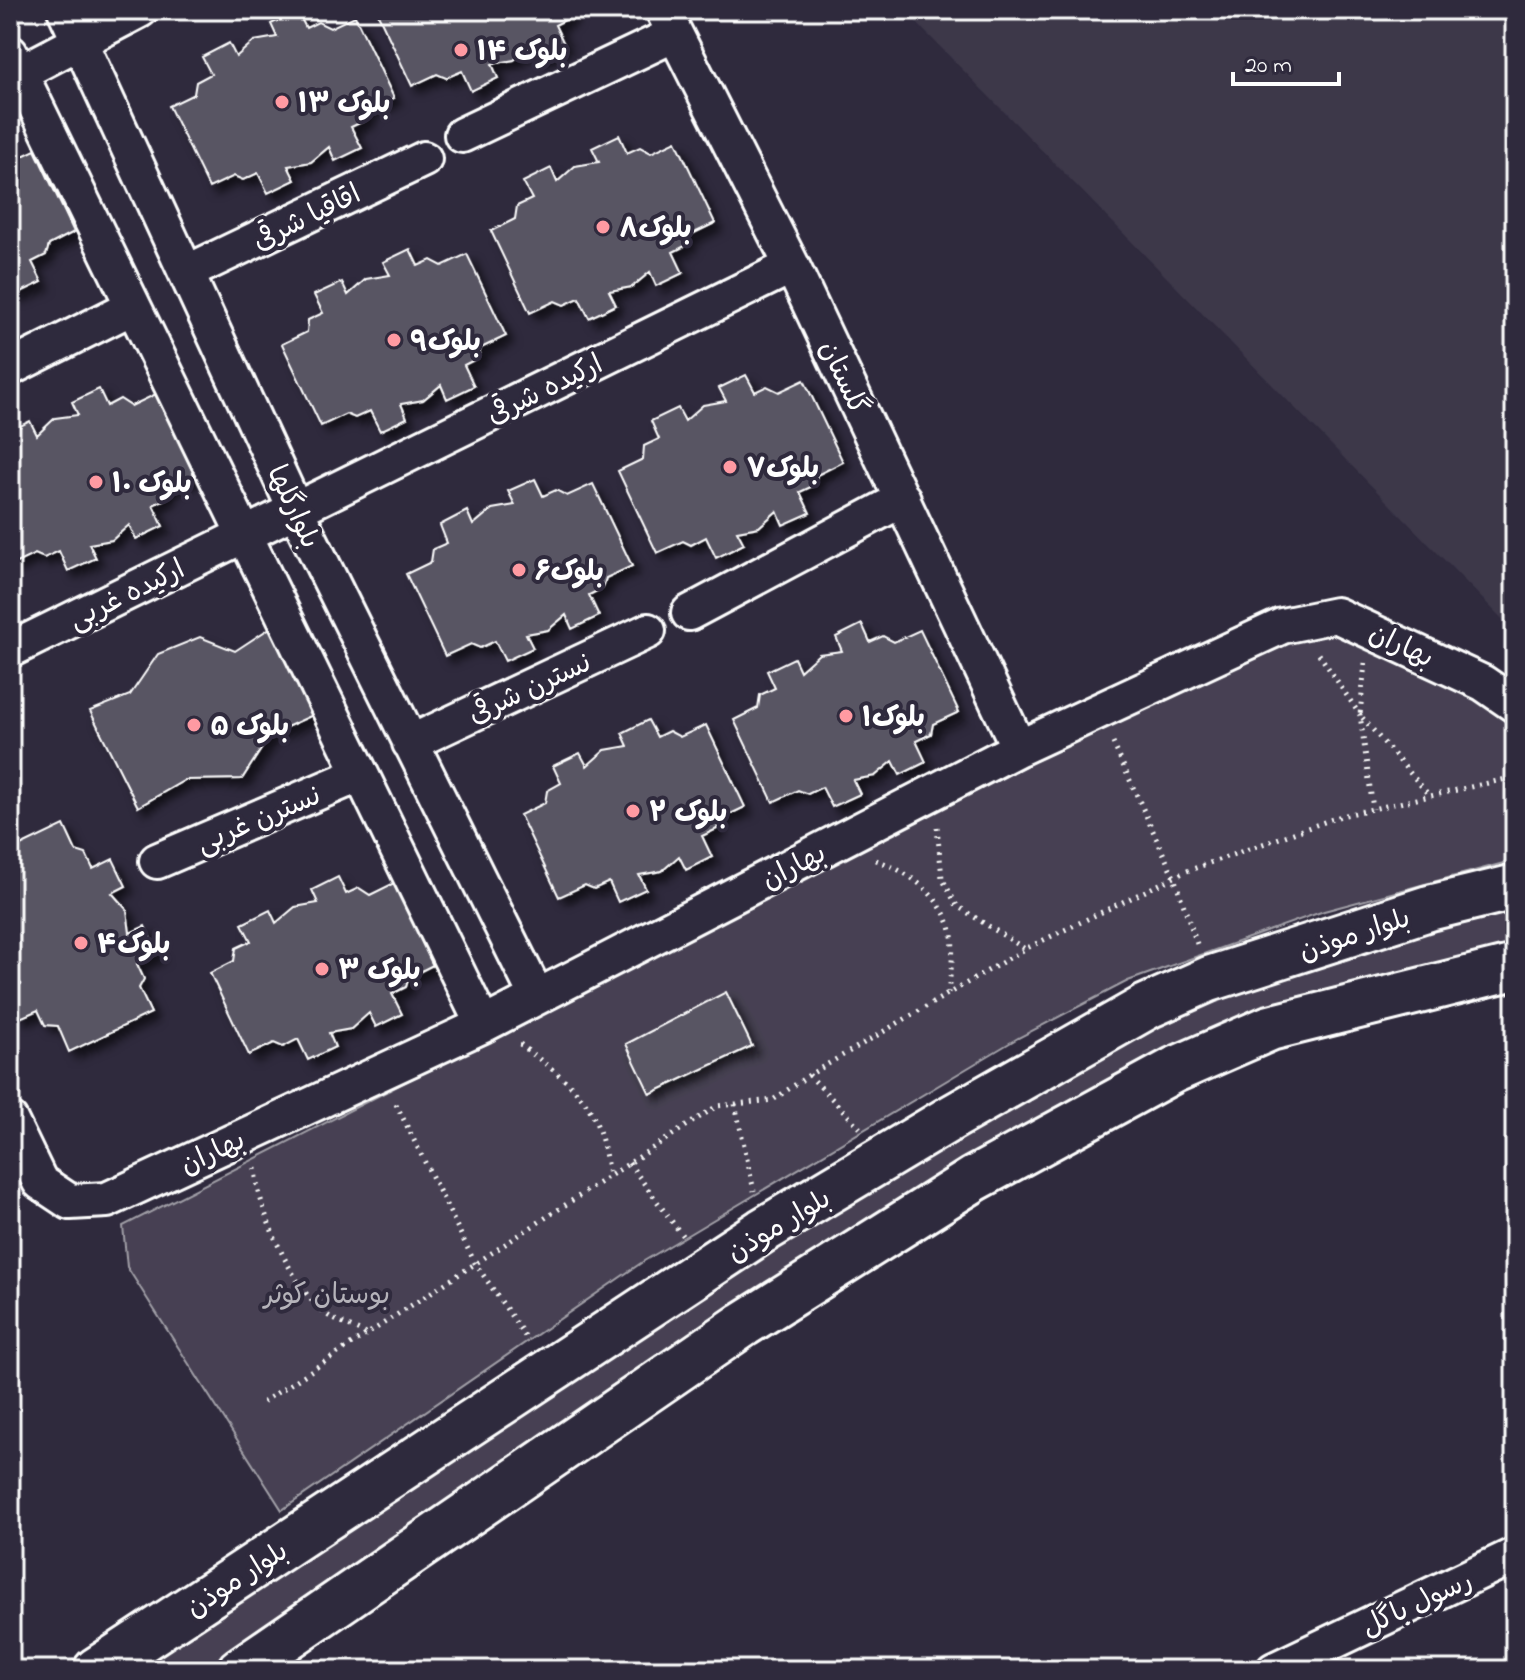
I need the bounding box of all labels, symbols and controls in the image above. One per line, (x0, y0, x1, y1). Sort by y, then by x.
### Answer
place label: بلوک ۱۴ (477, 33, 567, 74)
scale bar (1233, 36, 1339, 86)
marker: بلوک ۱۴ (452, 41, 470, 59)
text: 20 m (1245, 49, 1292, 84)
place label: بلوک ۱۳ (298, 85, 390, 126)
marker: بلوک ۱۳ (273, 93, 291, 111)
street label: اقاقیا شرقی (246, 175, 369, 263)
place label: بلوک۸ (619, 210, 692, 251)
marker: بلوک۸ (594, 218, 612, 236)
place label: بلوک۹ (410, 323, 481, 364)
marker: بلوک۹ (385, 331, 403, 349)
street label: گلستان (807, 334, 877, 423)
street label: ارکیده شرقی (480, 345, 611, 437)
place label: بلوک۷ (746, 450, 819, 491)
marker: بلوک۷ (721, 458, 739, 476)
street label: بلوارگلها (255, 459, 329, 556)
place label: بلوک ۱۰ (112, 465, 192, 506)
marker: بلوک ۱۰ (87, 473, 105, 491)
street label: ارکیده غربی (62, 550, 193, 642)
place label: بلوک۶ (535, 553, 604, 594)
marker: بلوک۶ (510, 561, 528, 579)
street label: بهاران (1361, 614, 1440, 680)
street label: نسترن شرقی (462, 644, 599, 737)
place label: بلوک۱ (862, 699, 925, 740)
marker: بلوک۱ (837, 707, 855, 725)
place label: بلوک ۵ (210, 708, 289, 749)
marker: بلوک ۵ (185, 716, 203, 734)
street label: نسترن غربی (191, 777, 328, 866)
place label: بلوک ۲ (649, 794, 727, 835)
marker: بلوک ۲ (624, 802, 642, 820)
street label: بهاران (755, 835, 834, 902)
street label: بلوار موذن (1294, 899, 1416, 974)
place label: بلوک۴ (97, 926, 170, 967)
marker: بلوک۴ (72, 934, 90, 952)
place label: بلوک ۳ (338, 952, 421, 993)
marker: بلوک ۳ (313, 960, 331, 978)
street label: بهاران (174, 1121, 253, 1187)
street label: بلوار موذن (720, 1180, 840, 1274)
park label: بوستان کوثر (262, 1276, 390, 1317)
street label: بلوار موذن (179, 1532, 297, 1629)
street label: رسول باگل (1355, 1562, 1480, 1649)

